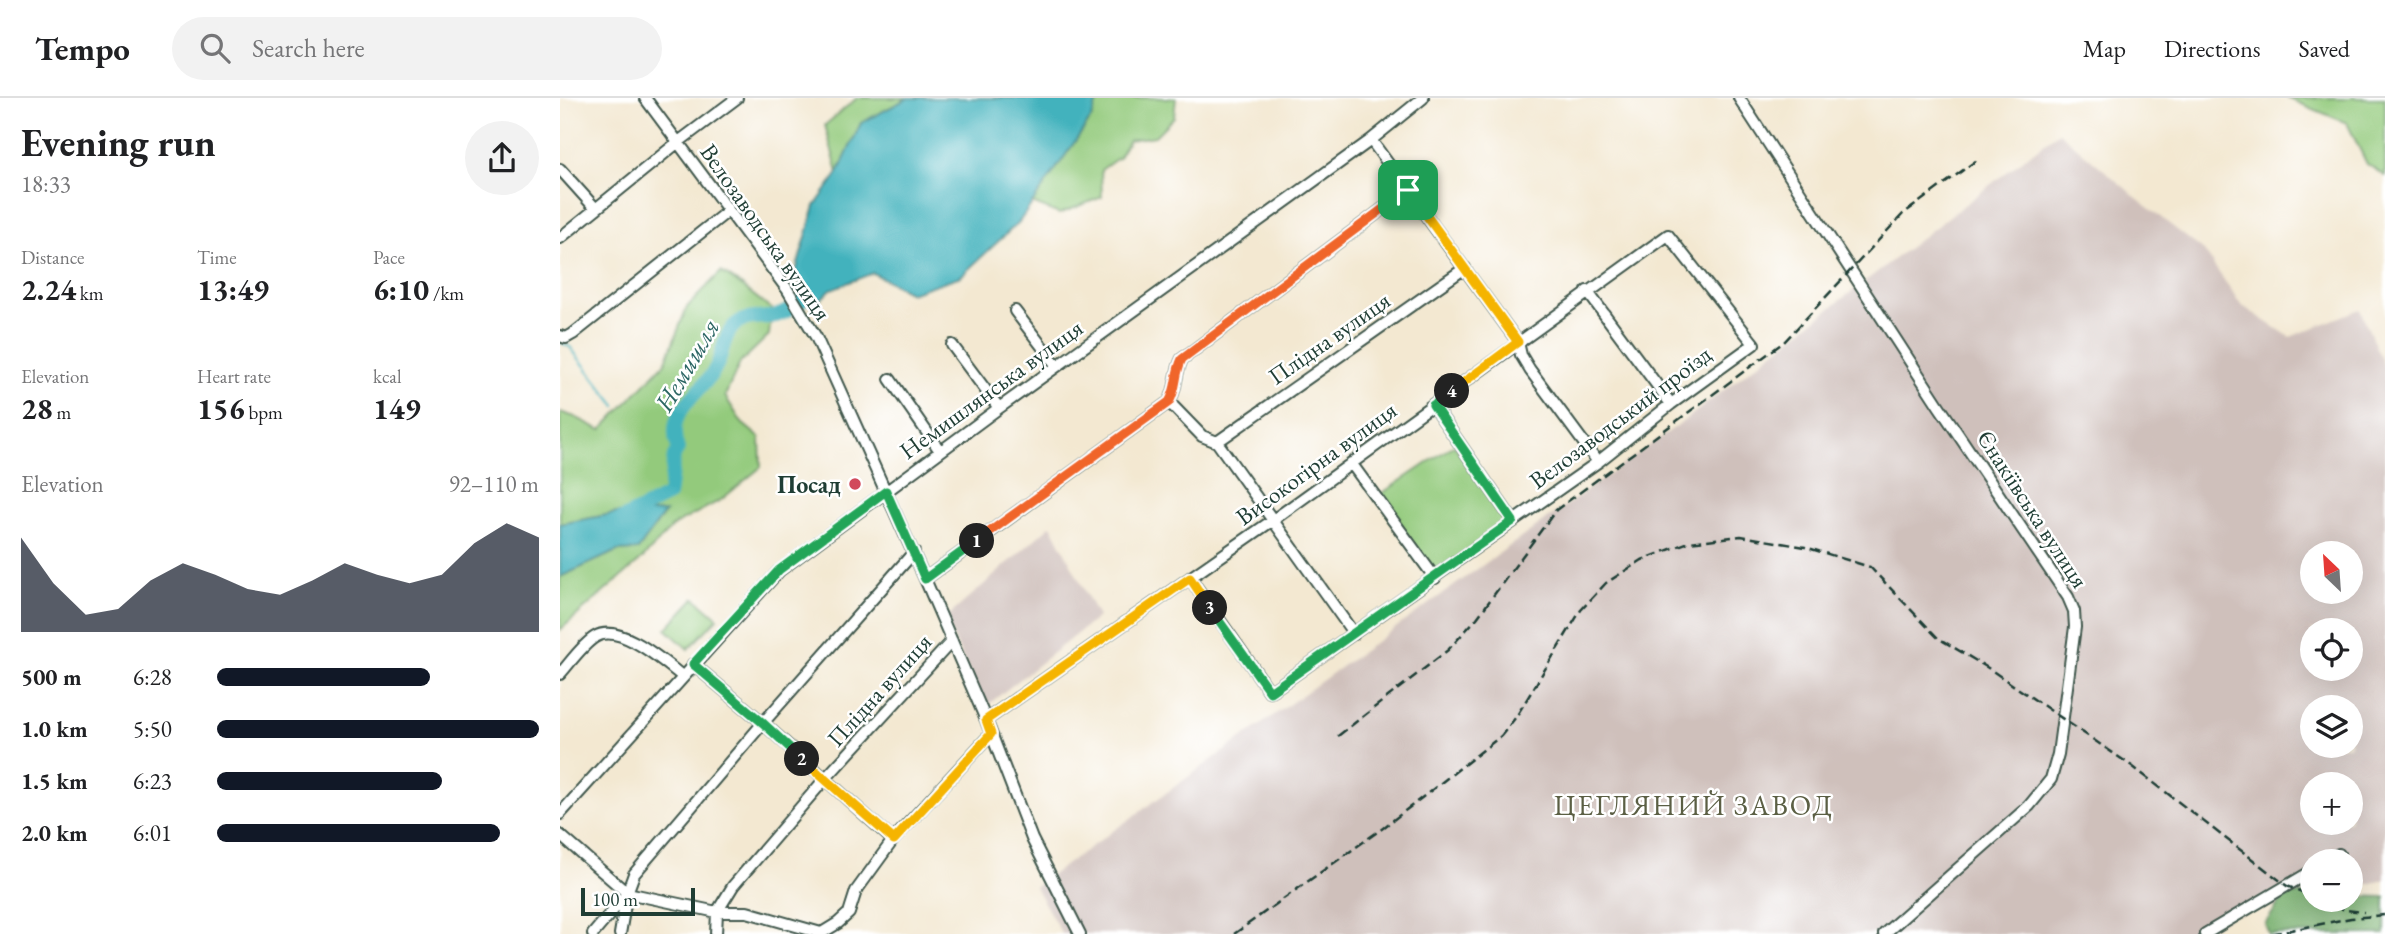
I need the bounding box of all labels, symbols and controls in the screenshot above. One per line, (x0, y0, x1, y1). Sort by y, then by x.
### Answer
search box (172, 17, 662, 80)
text: Tempo (35, 27, 130, 70)
icon: search (196, 29, 234, 67)
text: Search here (252, 31, 365, 65)
text: Map (2083, 33, 2126, 64)
text: Directions (2164, 33, 2261, 64)
text: Saved (2299, 33, 2350, 64)
text: Evening run (21, 118, 216, 167)
button: share (465, 121, 539, 195)
street label: Велозаводська вулиця (693, 138, 839, 327)
pin (1378, 160, 1438, 220)
text: 18:33 (21, 169, 71, 199)
icon: arrive (1389, 171, 1427, 209)
text: Distance (21, 245, 84, 270)
text: Time (197, 245, 237, 270)
text: Pace (373, 245, 405, 270)
text: 2.24 (21, 270, 76, 309)
text: 13:49 (197, 270, 269, 309)
text: 6:10 (373, 270, 429, 309)
text: km (76, 281, 104, 306)
text: /km (429, 281, 464, 306)
street label: Плідна вулиця (1262, 284, 1396, 391)
water label: Немишля (646, 312, 727, 418)
street label: Немишлянська вулиця (893, 312, 1089, 466)
street label: Велозаводський проїзд (1523, 338, 1717, 496)
text: Elevation (21, 364, 89, 389)
text: Heart rate (197, 364, 271, 389)
text: kcal (373, 364, 402, 389)
pin: 4 (1434, 374, 1470, 408)
text: 4 (1446, 378, 1457, 403)
text: 28 (21, 389, 53, 428)
text: 156 (197, 389, 245, 428)
text: 149 (373, 389, 421, 428)
street label: Високогірна вулиця (1229, 394, 1403, 532)
text: m (53, 400, 71, 425)
text: bpm (245, 400, 283, 425)
street label: Єнакіївська вулиця (1970, 424, 2096, 594)
text: Elevation (21, 469, 104, 499)
text: 92–110 m (449, 469, 539, 499)
place label: Посад (777, 469, 841, 500)
marker: Посад (847, 476, 863, 492)
pin: 1 (960, 524, 994, 558)
text: 1 (971, 528, 982, 553)
north arrow (2300, 541, 2362, 604)
map controls (2300, 541, 2363, 912)
pin: 3 (1192, 590, 1228, 626)
text: 3 (1204, 595, 1215, 620)
button: locate (2300, 618, 2363, 681)
street label: Плідна вулиця (820, 627, 938, 753)
text: 500 m (21, 662, 82, 692)
text: 6:28 (133, 662, 172, 692)
button: layers (2300, 695, 2363, 758)
text: 1.0 km (21, 714, 88, 744)
text: 5:50 (133, 714, 172, 744)
pin: 2 (784, 742, 820, 776)
text: 2 (796, 746, 807, 771)
text: 1.5 km (21, 766, 88, 796)
text: 6:23 (133, 766, 172, 796)
button: + (2300, 772, 2363, 835)
district label: ЦЕГЛЯНИЙ ЗАВОД (1554, 787, 1834, 823)
text: 2.0 km (21, 818, 88, 848)
text: 6:01 (133, 818, 172, 848)
button: − (2300, 849, 2363, 912)
scale bar (581, 885, 695, 917)
text: 100 m (592, 887, 638, 912)

